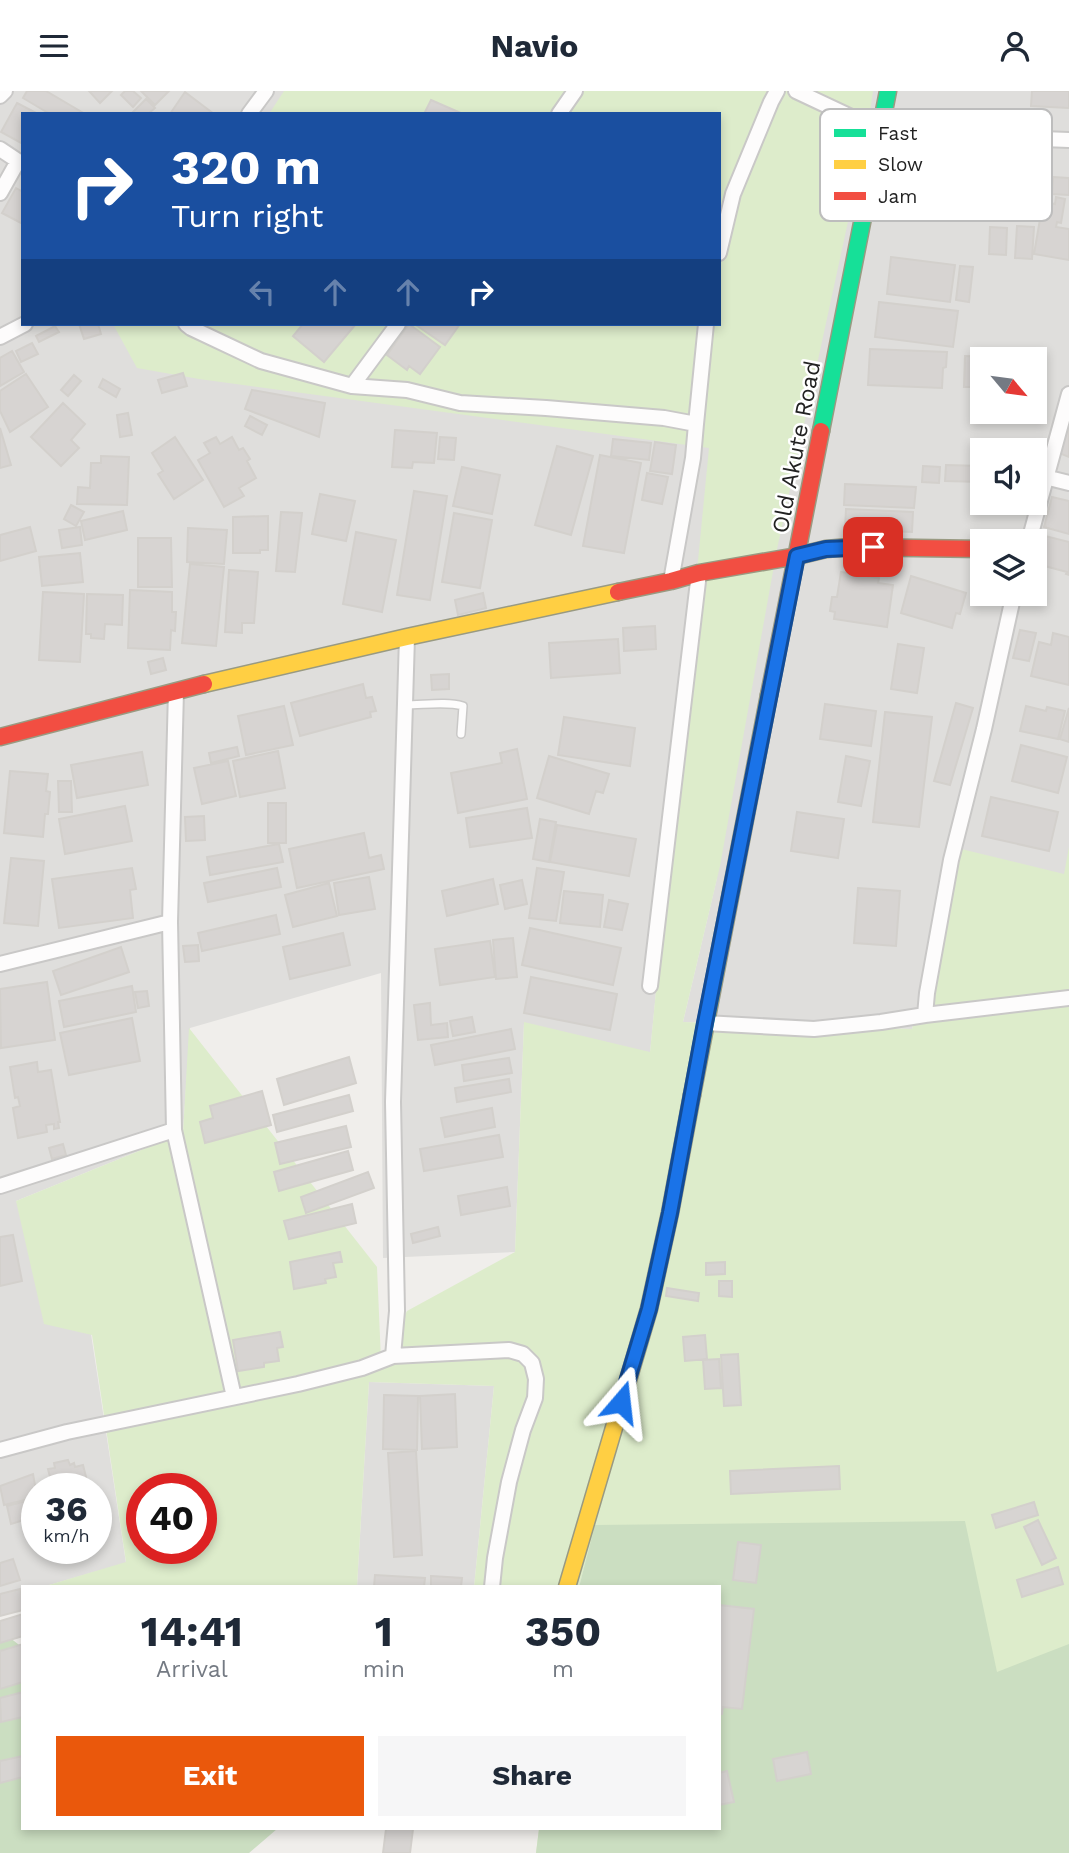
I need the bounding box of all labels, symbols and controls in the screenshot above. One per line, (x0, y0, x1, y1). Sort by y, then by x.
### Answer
icon: menu (35, 27, 73, 65)
text: Navio (491, 27, 578, 65)
icon: person (996, 27, 1034, 65)
legend (820, 109, 1052, 221)
text: Fast (878, 122, 917, 145)
text: 320 m (171, 138, 321, 196)
icon: right (56, 140, 147, 231)
text: Slow (878, 153, 923, 176)
text: Jam (878, 185, 917, 208)
text: Turn right (171, 197, 323, 235)
icon: left (243, 273, 281, 311)
icon: ahead (316, 273, 354, 311)
icon: ahead (389, 273, 427, 311)
icon: right (462, 273, 500, 311)
north arrow (970, 347, 1046, 423)
map controls (970, 347, 1047, 606)
street label: Old Akute Road (767, 359, 826, 536)
button: sound (970, 438, 1047, 515)
pin (843, 517, 903, 577)
icon: arrive (854, 528, 892, 566)
button: layers (970, 529, 1047, 606)
position arrow (584, 1365, 658, 1439)
speed limit sign: 40 (126, 1473, 217, 1564)
text: 36 (45, 1488, 88, 1530)
text: km/h (43, 1525, 90, 1546)
text: 14:41 (141, 1607, 243, 1656)
text: 1 (375, 1607, 393, 1656)
text: 350 (525, 1607, 601, 1656)
text: Arrival (156, 1656, 228, 1683)
text: min (363, 1656, 405, 1683)
text: m (552, 1656, 574, 1683)
button: Exit (56, 1736, 364, 1816)
button: Share (378, 1736, 686, 1816)

